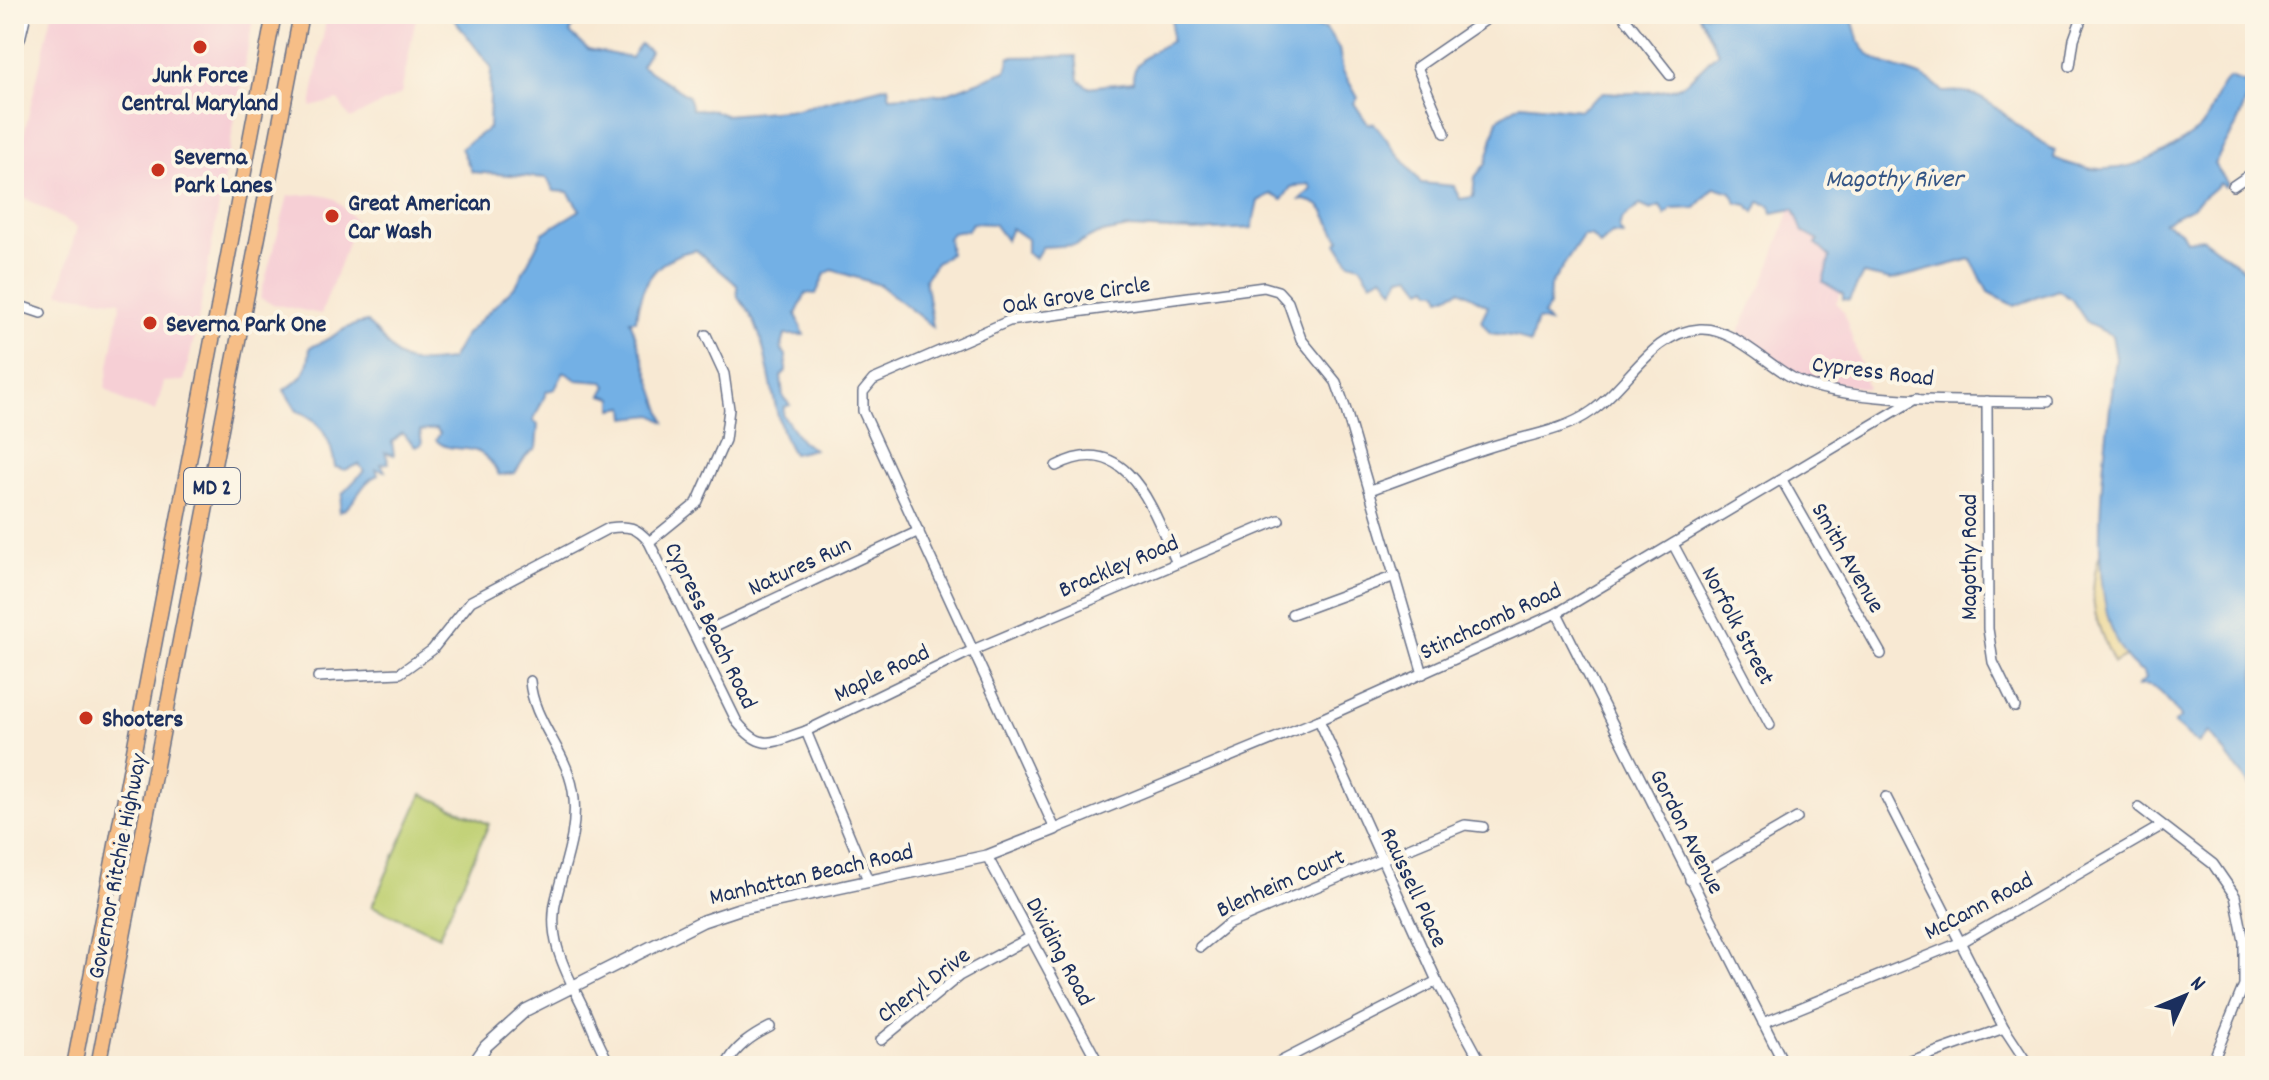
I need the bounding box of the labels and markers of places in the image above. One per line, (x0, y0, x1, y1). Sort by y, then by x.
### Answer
marker: Junk Force Central Maryland (191, 38, 209, 56)
place label: Junk Force Central Maryland (122, 60, 278, 122)
place label: Severna Park Lanes (174, 142, 273, 204)
marker: Severna Park Lanes (149, 161, 167, 179)
place label: Great American Car Wash (348, 188, 491, 250)
marker: Great American Car Wash (323, 207, 341, 225)
place label: Severna Park One (166, 309, 327, 343)
marker: Severna Park One (141, 314, 159, 332)
place label: Shooters (102, 704, 183, 738)
marker: Shooters (77, 709, 95, 727)

